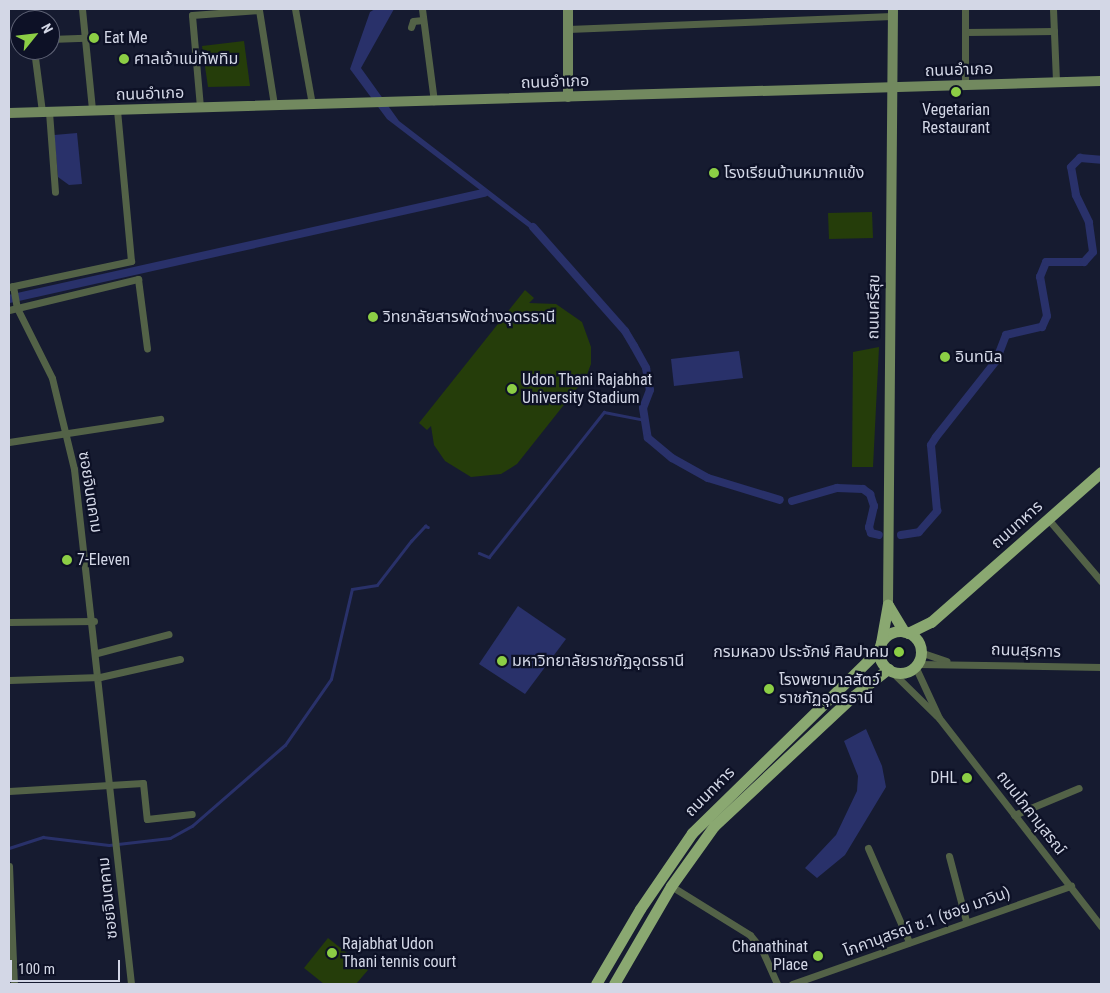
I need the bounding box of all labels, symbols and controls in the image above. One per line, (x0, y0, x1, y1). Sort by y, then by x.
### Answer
north arrow (10, 10, 60, 60)
text: N (38, 21, 56, 36)
place label: Eat Me (104, 28, 148, 48)
marker: Eat Me (88, 32, 100, 44)
place label: ศาลเจ้าแม่ทัพทิม (134, 49, 238, 69)
marker: ศาลเจ้าแม่ทัพทิม (118, 53, 130, 65)
street label: ถนนอำเภอ (924, 59, 994, 81)
street label: ถนนอำเภอ (520, 71, 590, 93)
street label: ถนนอำเภอ (115, 83, 185, 105)
marker: Vegetarian Restaurant (950, 86, 962, 98)
place label: Vegetarian Restaurant (922, 100, 990, 138)
place label: โรงเรียนบ้านหมากแข้ง (724, 163, 864, 183)
marker: โรงเรียนบ้านหมากแข้ง (708, 167, 720, 179)
street label: ถนนศรีสุข (864, 274, 884, 340)
place label: วิทยาลัยสารพัดช่างอุดรธานี (383, 307, 555, 327)
marker: วิทยาลัยสารพัดช่างอุดรธานี (367, 311, 379, 323)
place label: อินทนิล (955, 347, 1003, 367)
marker: อินทนิล (939, 351, 951, 363)
place label: Udon Thani Rajabhat University Stadium (522, 370, 653, 408)
marker: Udon Thani Rajabhat University Stadium (506, 383, 518, 395)
street label: ซอยจินตคาม (74, 450, 106, 534)
street label: ถนนทหาร (987, 497, 1047, 553)
place label: 7-Eleven (77, 550, 130, 570)
marker: 7-Eleven (61, 554, 73, 566)
street label: ถนนสุรการ (991, 640, 1061, 662)
place label: กรมหลวง ประจักษ์ ศิลปาคม (713, 642, 889, 662)
marker: กรมหลวง ประจักษ์ ศิลปาคม (893, 646, 905, 658)
place label: มหาวิทยาลัยราชภัฏอุดรธานี (512, 651, 684, 671)
marker: มหาวิทยาลัยราชภัฏอุดรธานี (496, 655, 508, 667)
place label: โรงพยาบาลสัตว์ ราชภัฏอุดรธานี (779, 670, 880, 708)
marker: โรงพยาบาลสัตว์ ราชภัฏอุดรธานี (763, 683, 775, 695)
street label: ถนนทหาร (681, 763, 739, 821)
street label: ถนนโภคานุสรณ์ (992, 767, 1070, 859)
place label: DHL (930, 768, 957, 788)
marker: DHL (961, 772, 973, 784)
street label: ซอยจินตคาม (94, 856, 122, 940)
street label: โภคานุสรณ์ ซ.1 (ซอย มาวิน) (841, 883, 1013, 961)
place label: Rajabhat Udon Thani tennis court (342, 934, 456, 972)
place label: Chanathinat Place (732, 937, 808, 975)
marker: Rajabhat Udon Thani tennis court (326, 947, 338, 959)
scale bar (12, 950, 122, 982)
marker: Chanathinat Place (812, 950, 824, 962)
text: 100 m (18, 960, 55, 978)

